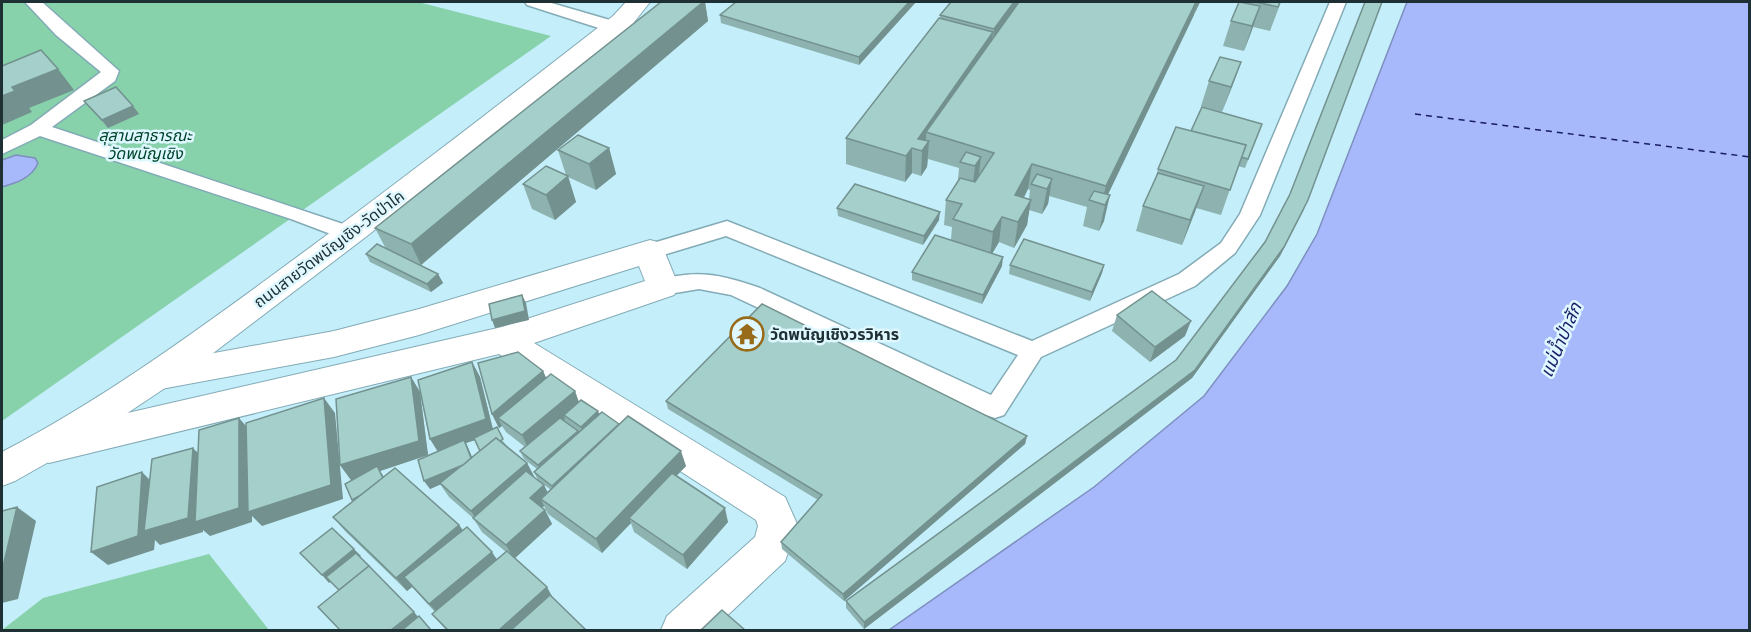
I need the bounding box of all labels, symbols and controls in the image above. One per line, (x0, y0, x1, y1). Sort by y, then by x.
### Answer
park label: สุสานสาธารณะ วัดพนัญเชิง (98, 127, 193, 162)
street label: ถนนสายวัดพนัญเชิง-วัดป่าโค (251, 187, 407, 311)
water label: แม่น้ำป่าสัก (1534, 298, 1586, 380)
temple icon: วัดพนัญเชิงวรวิหาร (729, 316, 765, 352)
place label: วัดพนัญเชิงวรวิหาร (770, 326, 899, 343)

